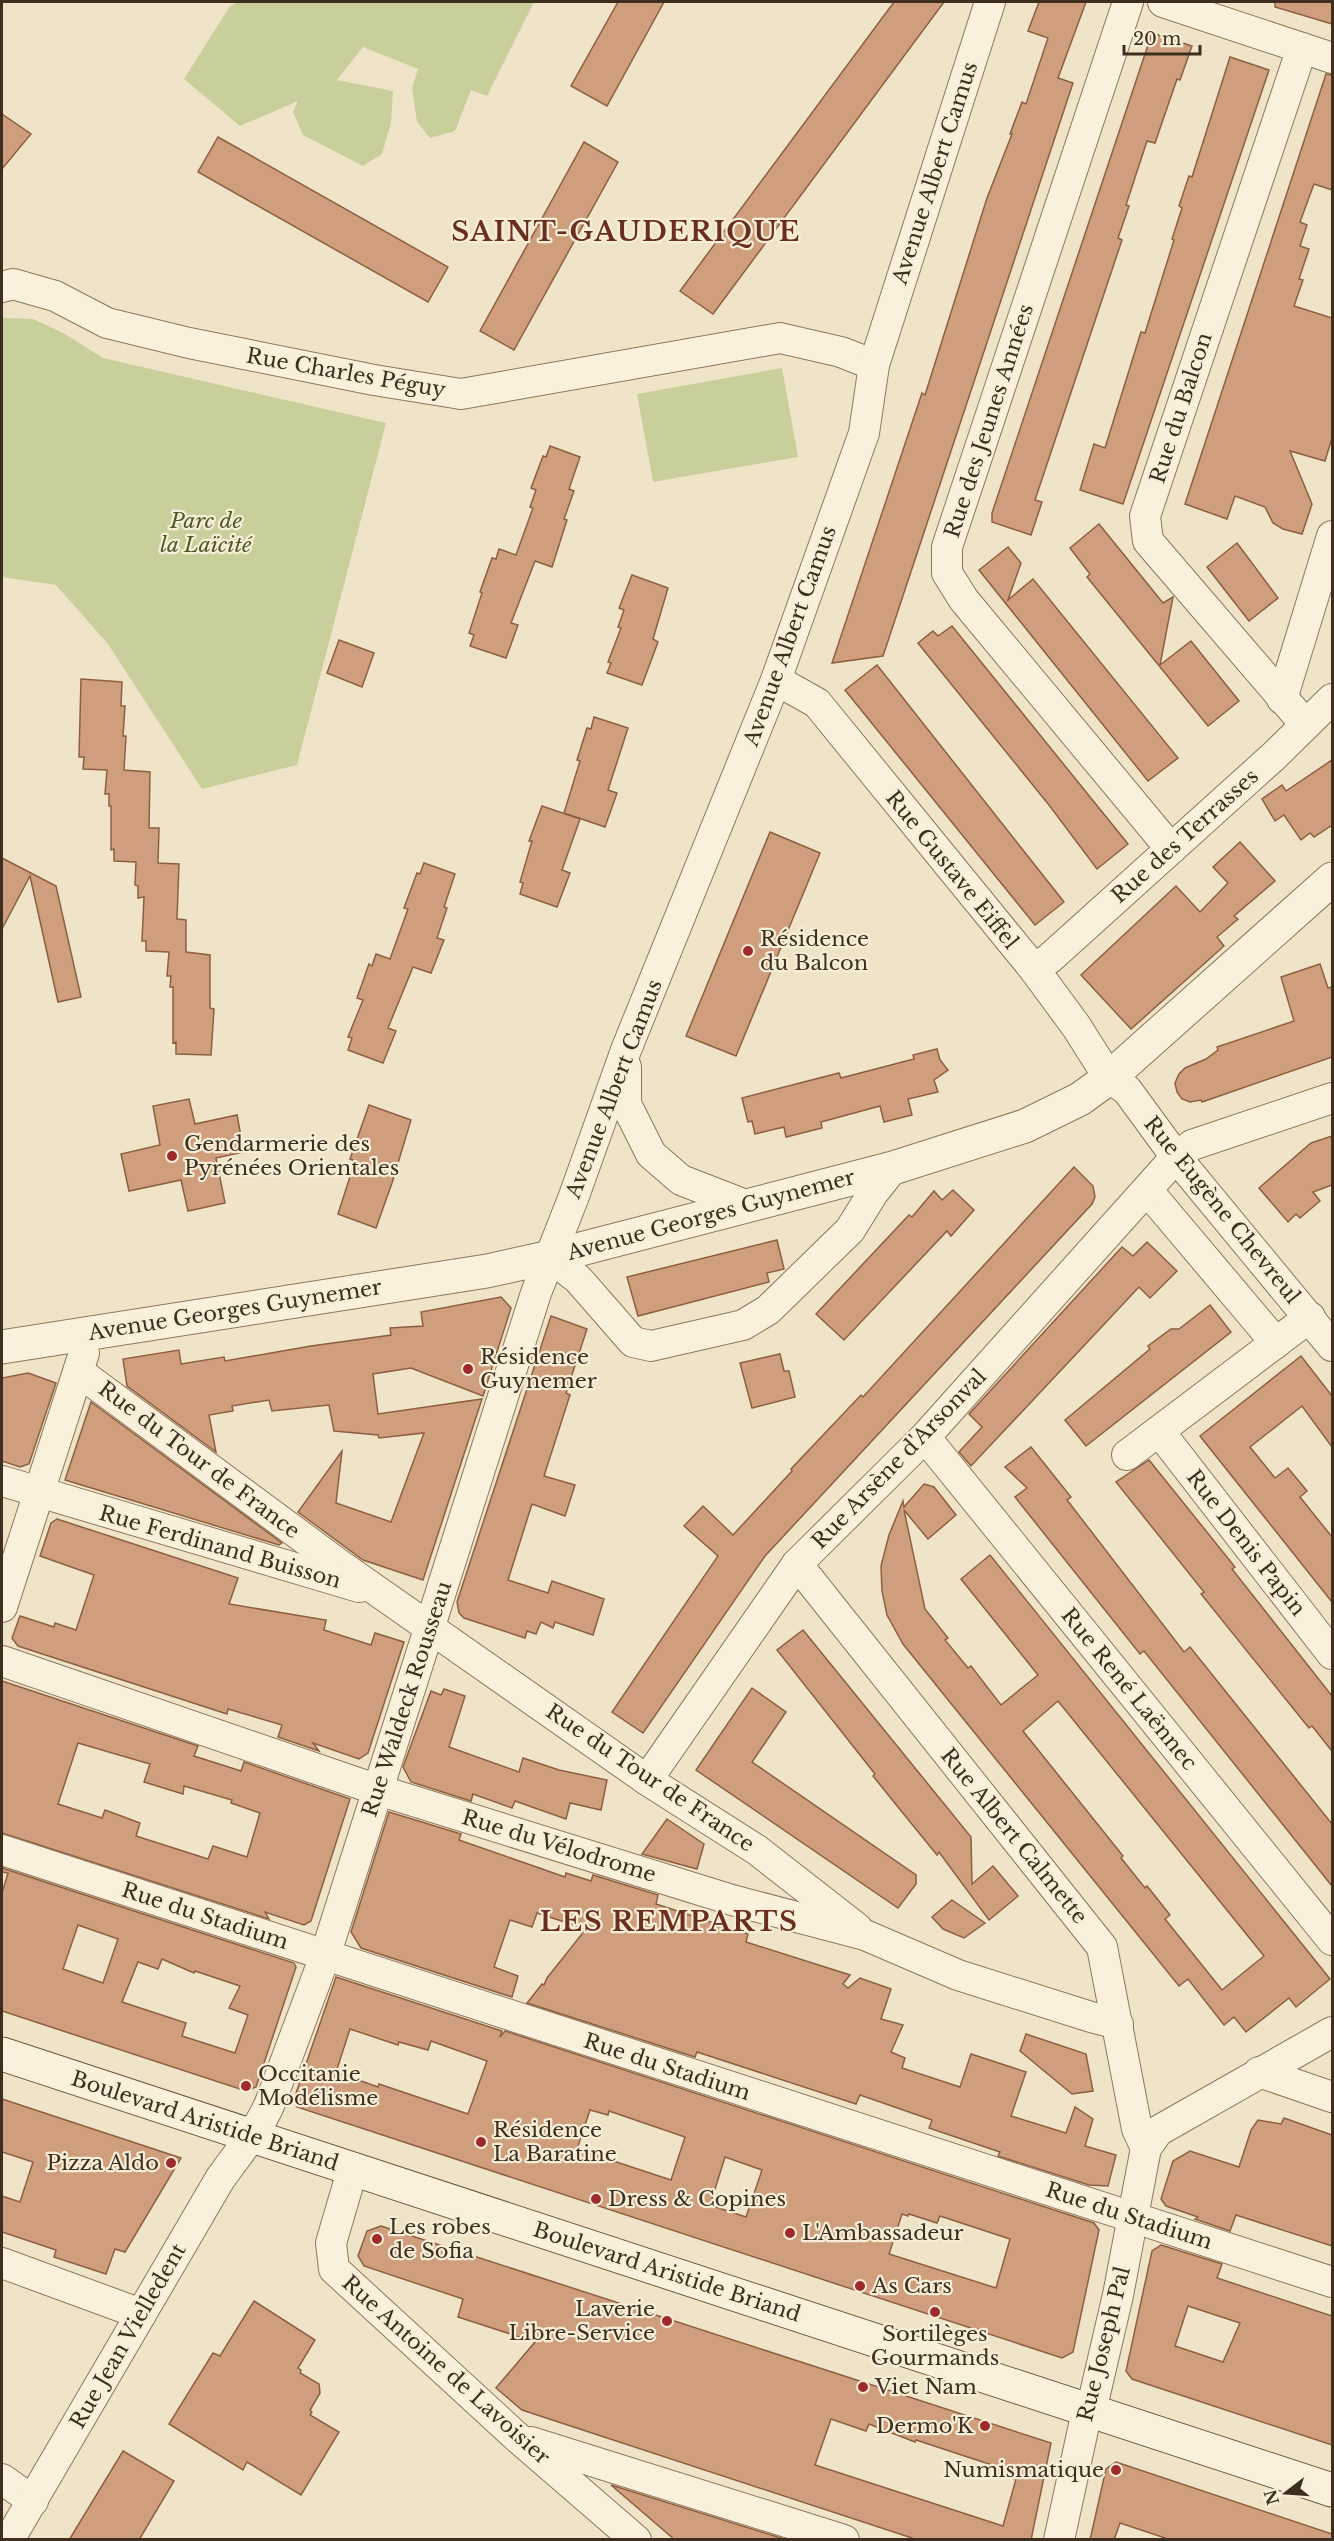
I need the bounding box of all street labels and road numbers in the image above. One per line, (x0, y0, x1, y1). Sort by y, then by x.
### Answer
street label: Avenue Albert Camus (886, 58, 983, 289)
street label: Rue des Jeunes Années (939, 301, 1039, 541)
street label: Rue du Balcon (1144, 329, 1218, 487)
street label: Rue Charles Péguy (244, 343, 448, 403)
street label: Avenue Albert Camus (738, 522, 842, 751)
street label: Rue des Terrasses (1106, 763, 1264, 909)
street label: Rue Gustave Eiffel (880, 785, 1024, 955)
street label: Avenue Albert Camus (560, 976, 668, 1203)
street label: Rue Eugène Chevreul (1138, 1111, 1306, 1309)
street label: Avenue Georges Guynemer (563, 1164, 858, 1266)
street label: Avenue Georges Guynemer (85, 1274, 384, 1346)
street label: Rue Arsène d'Arsonval (806, 1364, 992, 1554)
street label: Rue du Tour de France (93, 1376, 305, 1544)
street label: Rue Denis Papin (1181, 1465, 1311, 1621)
street label: Rue Ferdinand Buisson (96, 1500, 344, 1594)
street label: Rue Waldeck Rousseau (357, 1578, 457, 1820)
street label: Rue René Laënnec (1056, 1603, 1202, 1775)
street label: Rue du Tour de France (541, 1699, 759, 1857)
street label: Rue Albert Calmette (935, 1743, 1093, 1929)
street label: Rue du Vélodrome (459, 1804, 659, 1888)
street label: Rue du Stadium (118, 1877, 292, 1955)
street label: Rue du Stadium (580, 2028, 754, 2106)
street label: Boulevard Aristide Briand (68, 2065, 342, 2177)
street label: Rue du Stadium (1042, 2177, 1216, 2255)
street label: Boulevard Aristide Briand (530, 2216, 804, 2328)
street label: Rue Jean Vielledent (64, 2239, 192, 2433)
street label: Rue Joseph Pal (1072, 2264, 1136, 2424)
street label: Rue Antoine de Lavoisier (337, 2270, 555, 2470)

